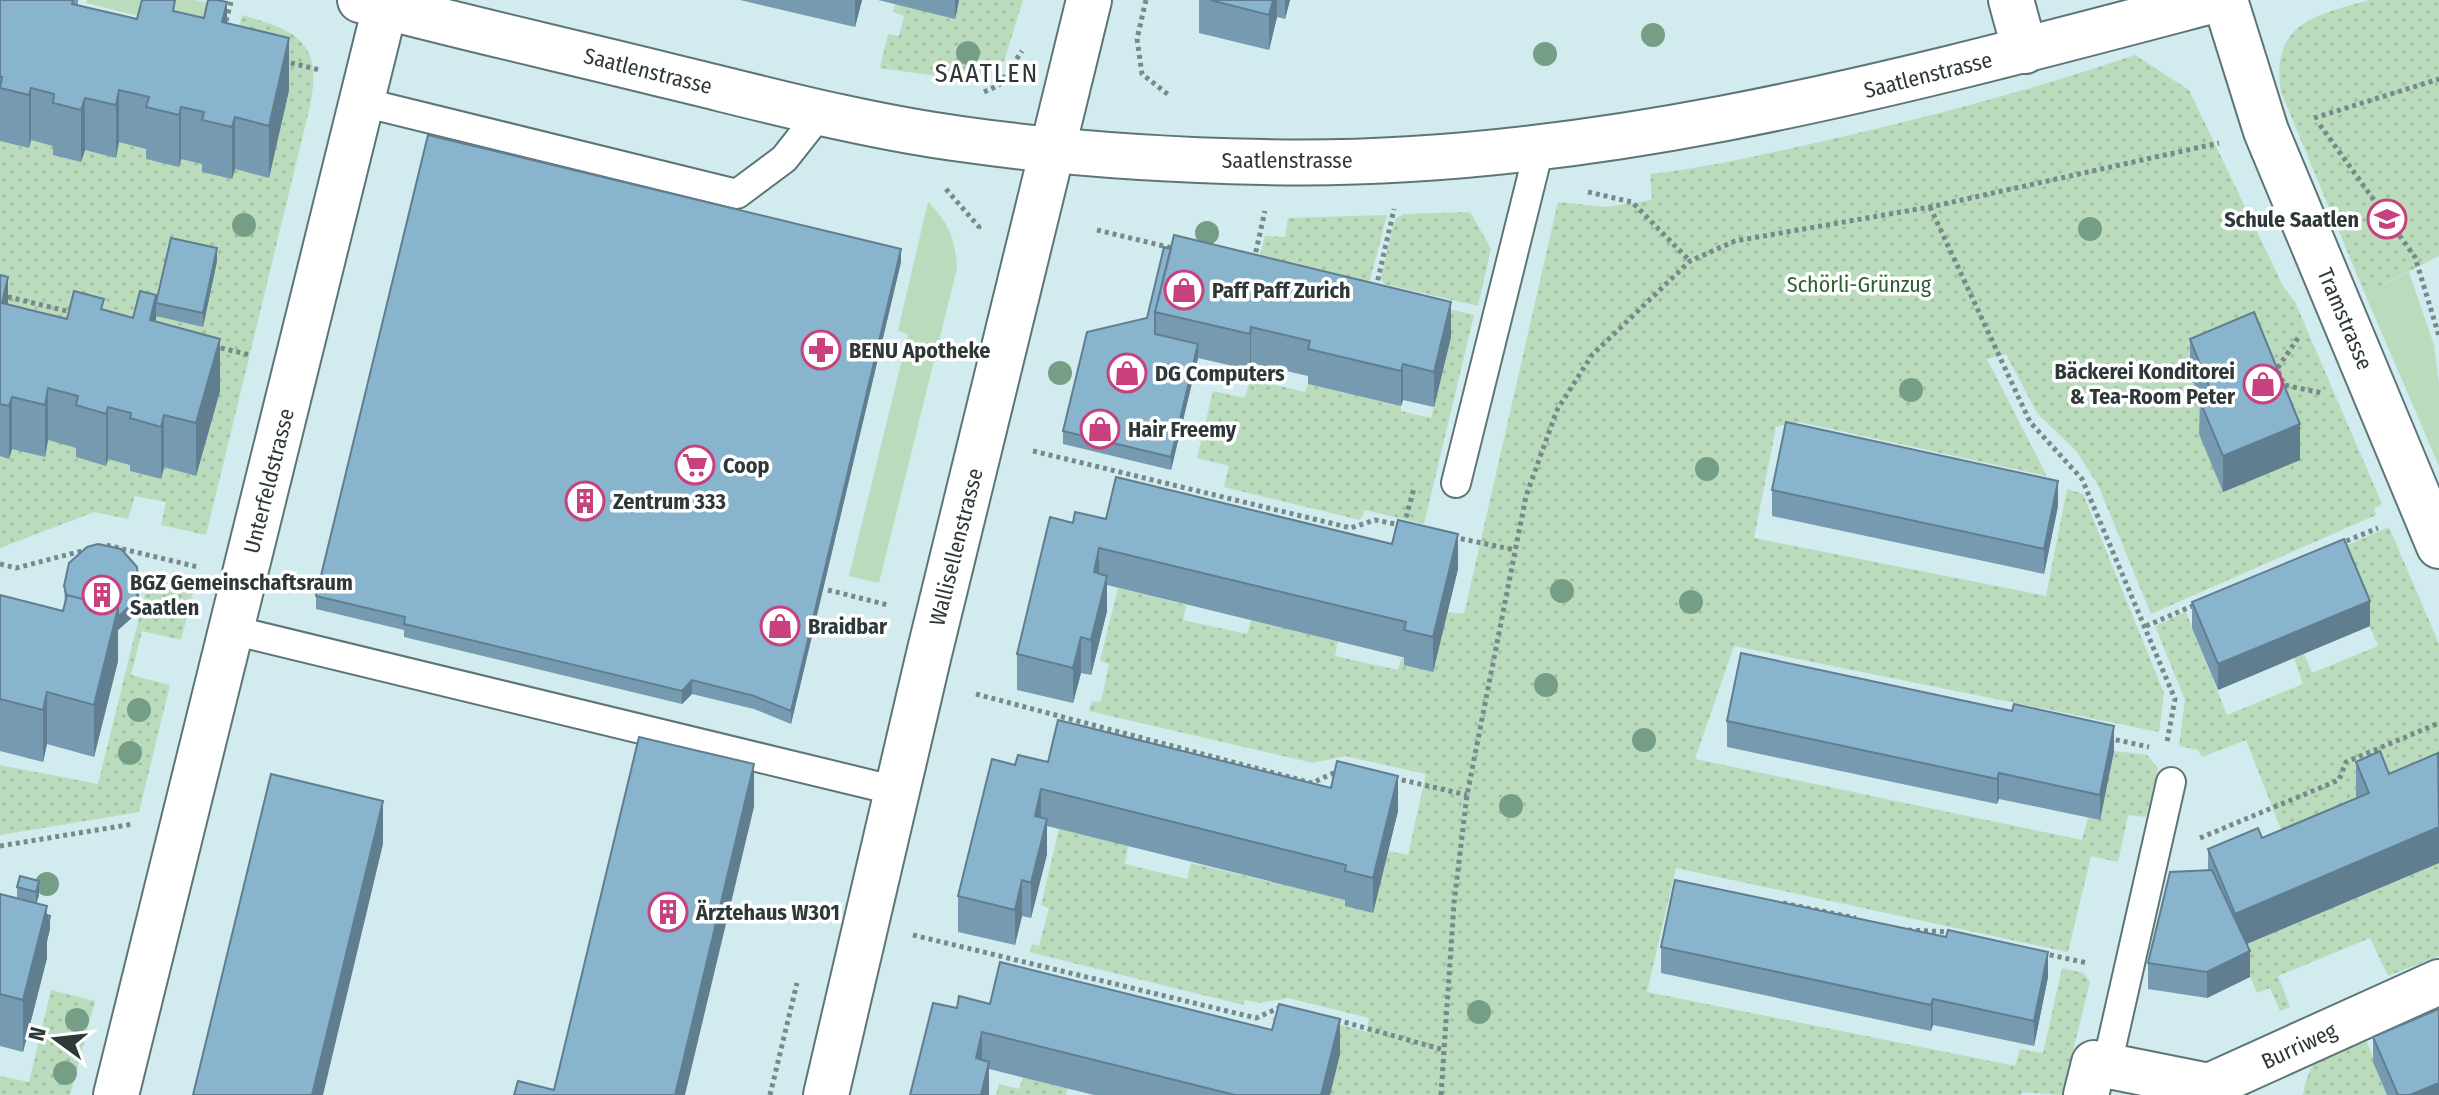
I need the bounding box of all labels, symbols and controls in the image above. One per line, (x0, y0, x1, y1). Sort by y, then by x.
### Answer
street label: Saatlenstrasse (581, 42, 715, 100)
street label: Saatlenstrasse (1861, 46, 1995, 104)
district label: SAATLEN (935, 58, 1039, 89)
street label: Saatlenstrasse (1221, 147, 1353, 174)
school or university icon: Schule Saatlen (2366, 198, 2408, 240)
place label: Schule Saatlen (2224, 206, 2359, 233)
street label: Tramstrasse (2311, 264, 2379, 374)
shop icon: Paff Paff Zurich (1163, 269, 1205, 311)
park label: Schörli-Grünzug (1787, 271, 1932, 298)
place label: Paff Paff Zurich (1212, 277, 1351, 304)
pharmacy icon: BENU Apotheke (800, 329, 842, 371)
place label: BENU Apotheke (849, 337, 991, 364)
shop icon: DG Computers (1106, 352, 1148, 394)
place label: Bäckerei Konditorei & Tea-Room Peter (2055, 358, 2236, 410)
place label: DG Computers (1155, 360, 1285, 387)
shop icon: Bäckerei Konditorei & Tea-Room Peter (2242, 363, 2284, 405)
street label: Unterfeldstrasse (238, 406, 300, 556)
shop icon: Hair Freemy (1079, 408, 1121, 450)
place label: Hair Freemy (1128, 416, 1237, 443)
supermarket icon: Coop (674, 444, 716, 486)
place label: Coop (723, 452, 770, 479)
street label: Wallisellenstrasse (923, 465, 989, 629)
building icon: Zentrum 333 (564, 480, 606, 522)
place label: Zentrum 333 (613, 488, 726, 515)
place label: BGZ Gemeinschaftsraum Saatlen (130, 569, 353, 621)
building icon: BGZ Gemeinschaftsraum Saatlen (81, 574, 123, 616)
shop icon: Braidbar (759, 605, 801, 647)
place label: Braidbar (808, 613, 888, 640)
building icon: Ärztehaus W301 (647, 891, 689, 933)
place label: Ärztehaus W301 (695, 899, 840, 926)
north arrow (16, 999, 96, 1079)
street label: Burriweg (2257, 1017, 2342, 1075)
text: N (22, 1024, 52, 1044)

